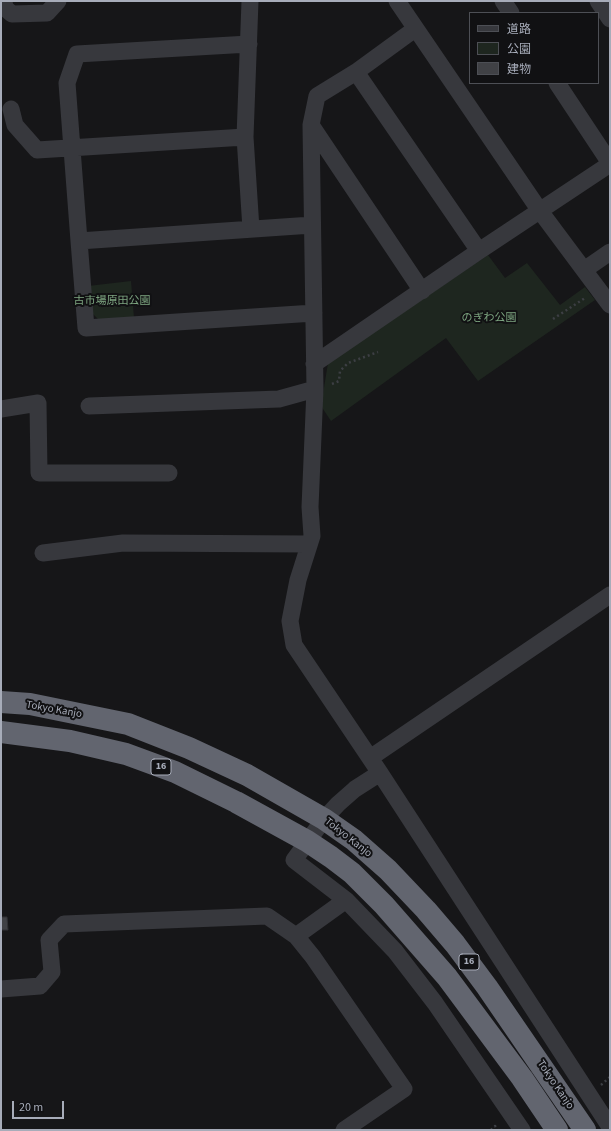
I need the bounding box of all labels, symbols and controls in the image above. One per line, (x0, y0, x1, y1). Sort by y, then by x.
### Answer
legend (469, 12, 599, 84)
text: 道路 (507, 21, 531, 38)
text: 公園 (507, 41, 531, 58)
text: 建物 (507, 61, 531, 78)
park label: 古市場原田公園 (74, 295, 150, 309)
park label: のぎわ公園 (462, 312, 516, 326)
street label: Tokyo Kanjo (25, 699, 83, 721)
road number: 16 (151, 759, 171, 775)
street label: Tokyo Kanjo (322, 815, 374, 861)
road number: 16 (459, 954, 479, 970)
street label: Tokyo Kanjo (534, 1058, 576, 1112)
scale bar (14, 1093, 66, 1119)
text: 20 m (19, 1099, 43, 1116)

